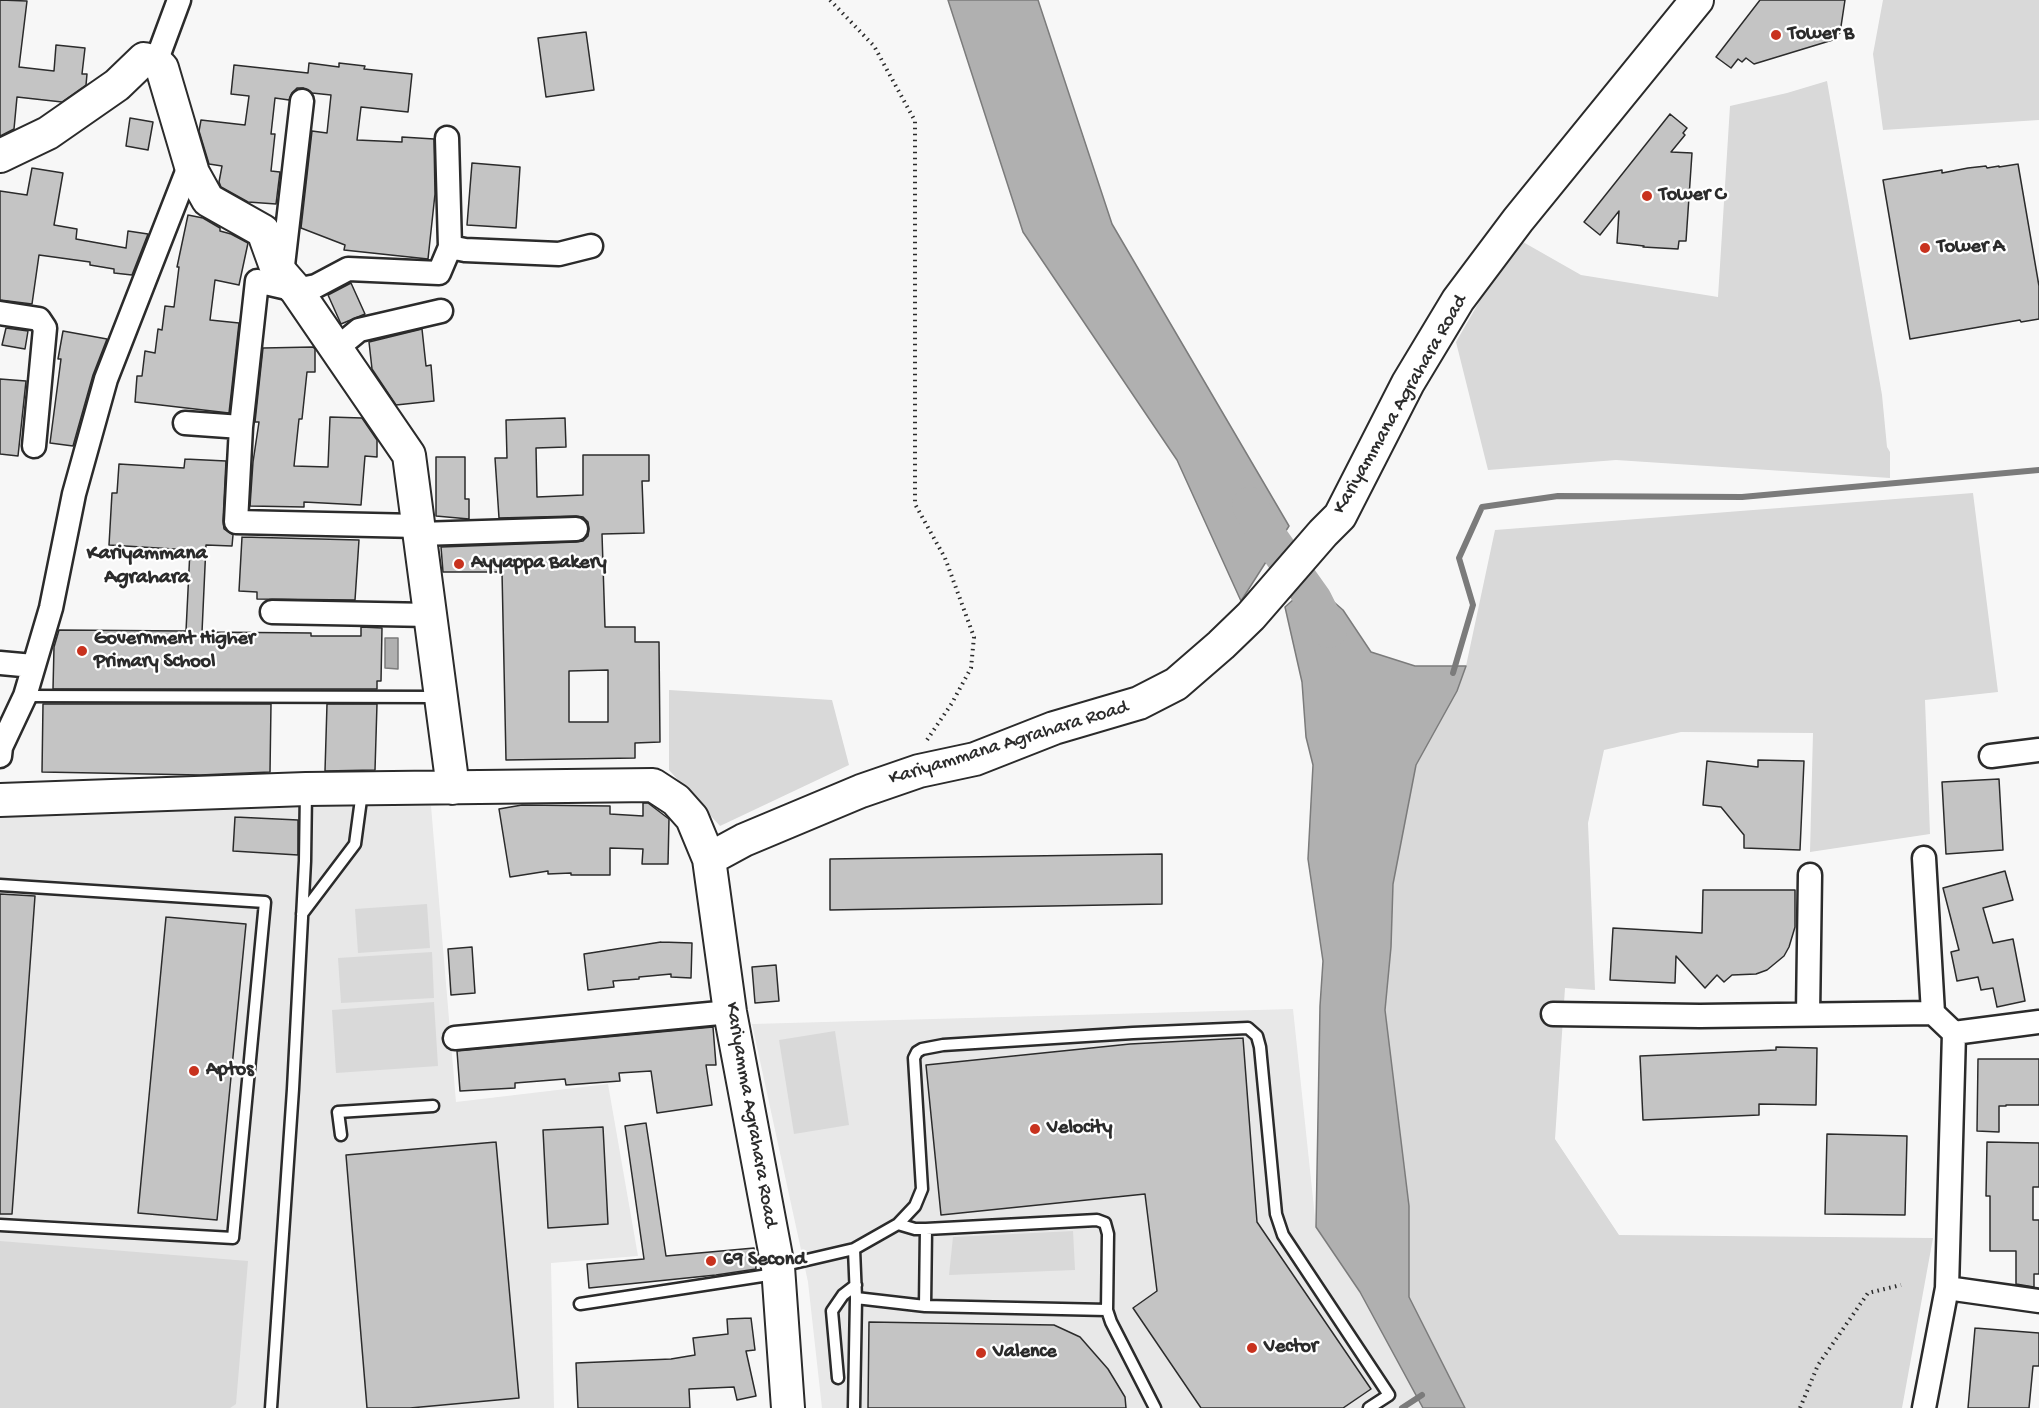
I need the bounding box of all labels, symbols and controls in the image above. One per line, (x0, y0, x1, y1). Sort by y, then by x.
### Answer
place label: Tower B (1788, 23, 1854, 47)
marker: Tower B (1769, 28, 1783, 42)
place label: Tower C (1659, 184, 1726, 208)
marker: Tower C (1640, 189, 1654, 203)
place label: Tower A (1937, 236, 2005, 260)
marker: Tower A (1918, 241, 1932, 255)
street label: Kariyammana Agrahara Road (1328, 291, 1474, 519)
district label: Kariyammana Agrahara (87, 542, 207, 592)
place label: Ayyappa Bakery (471, 552, 607, 576)
marker: Ayyappa Bakery (452, 557, 466, 571)
place label: Government Higher Primary School (94, 628, 255, 675)
marker: Government Higher Primary School (75, 644, 89, 658)
street label: Kariyammana Agrahara Road (886, 696, 1132, 792)
street label: Kariyamma Agrahara Road (718, 1000, 782, 1230)
place label: Aptos (206, 1059, 254, 1083)
marker: Aptos (187, 1064, 201, 1078)
place label: Velocity (1047, 1117, 1112, 1141)
marker: Velocity (1028, 1122, 1042, 1136)
place label: 69 Second (723, 1249, 806, 1273)
marker: 69 Second (704, 1254, 718, 1268)
place label: Vector (1264, 1336, 1318, 1360)
place label: Valence (993, 1341, 1057, 1365)
marker: Vector (1245, 1341, 1259, 1355)
marker: Valence (974, 1346, 988, 1360)

